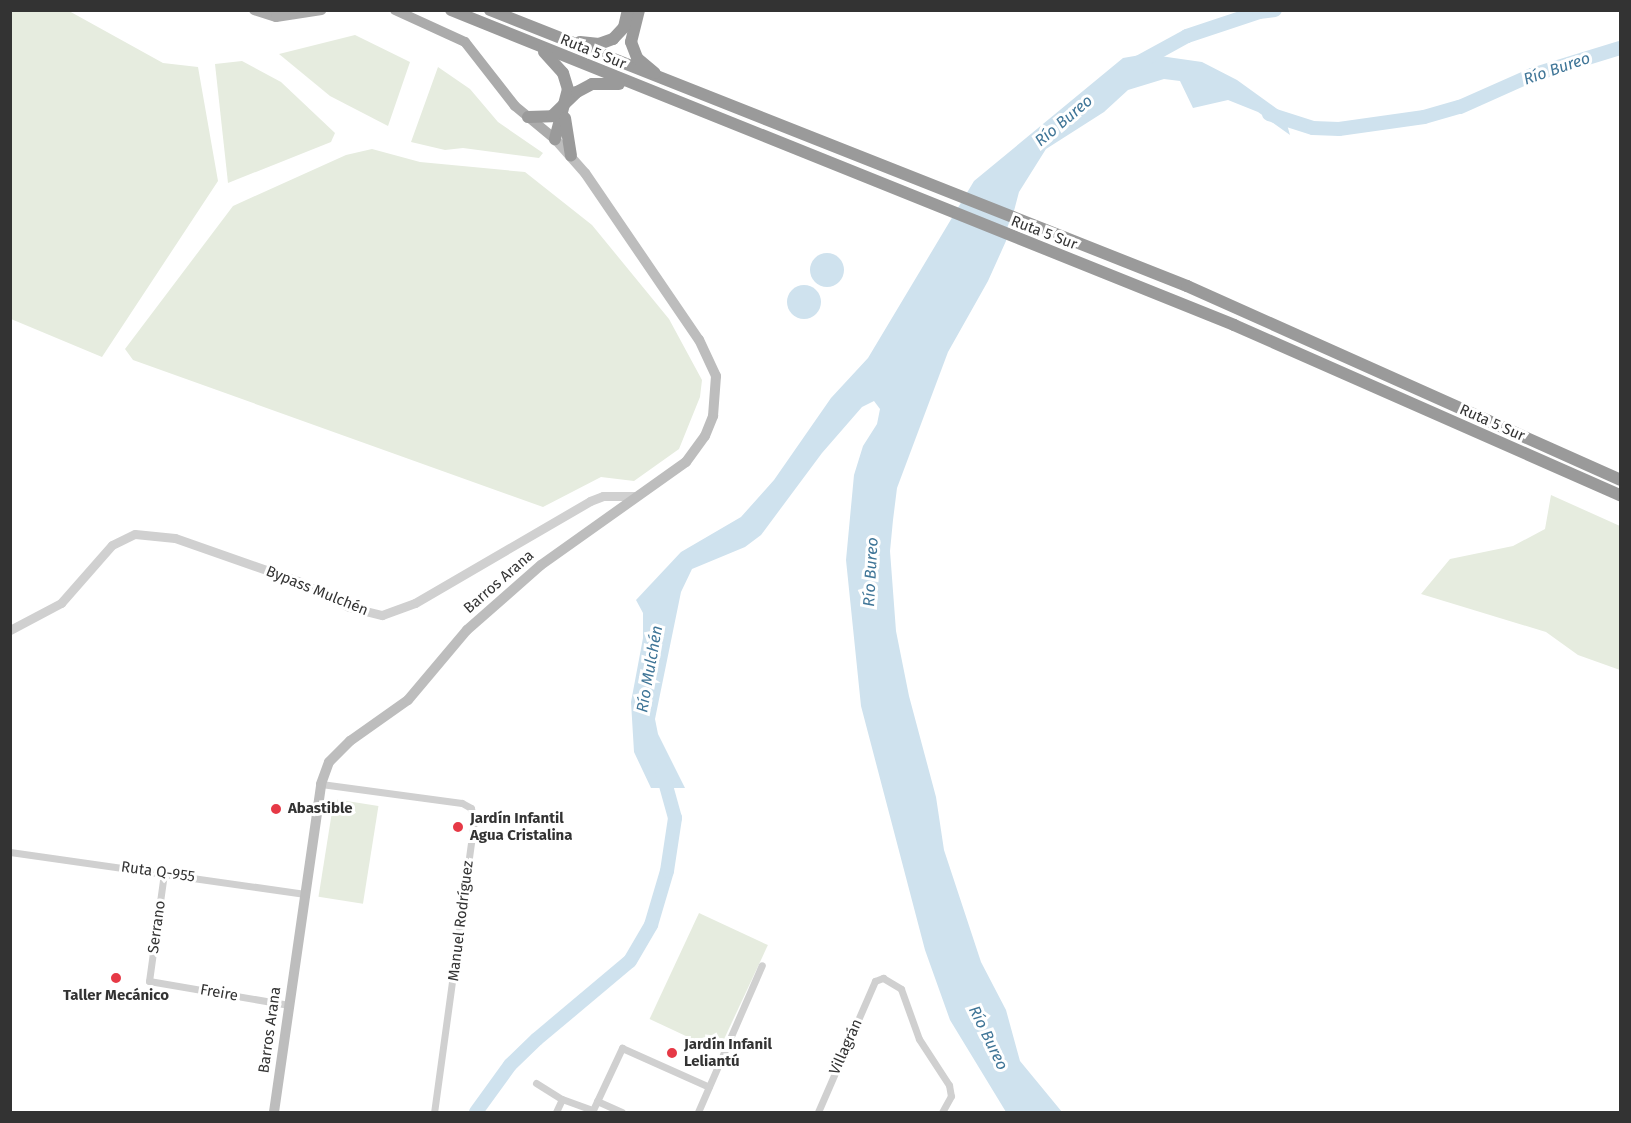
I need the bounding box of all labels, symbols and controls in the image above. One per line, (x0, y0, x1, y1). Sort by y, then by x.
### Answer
street label: Ruta 5 Sur (557, 31, 629, 73)
water label: Río Bureo (1521, 49, 1593, 89)
water label: Río Bureo (1031, 91, 1097, 151)
street label: Ruta 5 Sur (1008, 212, 1080, 254)
street label: Ruta 5 Sur (1457, 401, 1527, 445)
water label: Río Bureo (860, 537, 882, 607)
street label: Barros Arana (460, 547, 538, 617)
street label: Bypass Mulchén (263, 562, 371, 620)
water label: Río Mulchén (633, 624, 667, 714)
place label: Abastible (288, 800, 353, 818)
marker: Abastible (269, 802, 283, 816)
place label: Jardín Infantil Agua Cristalina (470, 809, 572, 844)
marker: Jardín Infantil Agua Cristalina (451, 820, 465, 834)
street label: Ruta Q-955 (120, 858, 196, 886)
street label: Manuel Rodríguez (445, 860, 477, 982)
street label: Serrano (144, 899, 170, 955)
marker: Taller Mecánico (109, 971, 123, 985)
street label: Freire (199, 981, 239, 1005)
street label: Barros Arana (255, 986, 285, 1074)
place label: Taller Mecánico (63, 987, 169, 1005)
water label: Río Bureo (964, 1003, 1012, 1073)
street label: Villagrán (826, 1016, 866, 1078)
place label: Jardín Infanil Leliantú (684, 1035, 772, 1070)
marker: Jardín Infanil Leliantú (665, 1046, 679, 1060)

